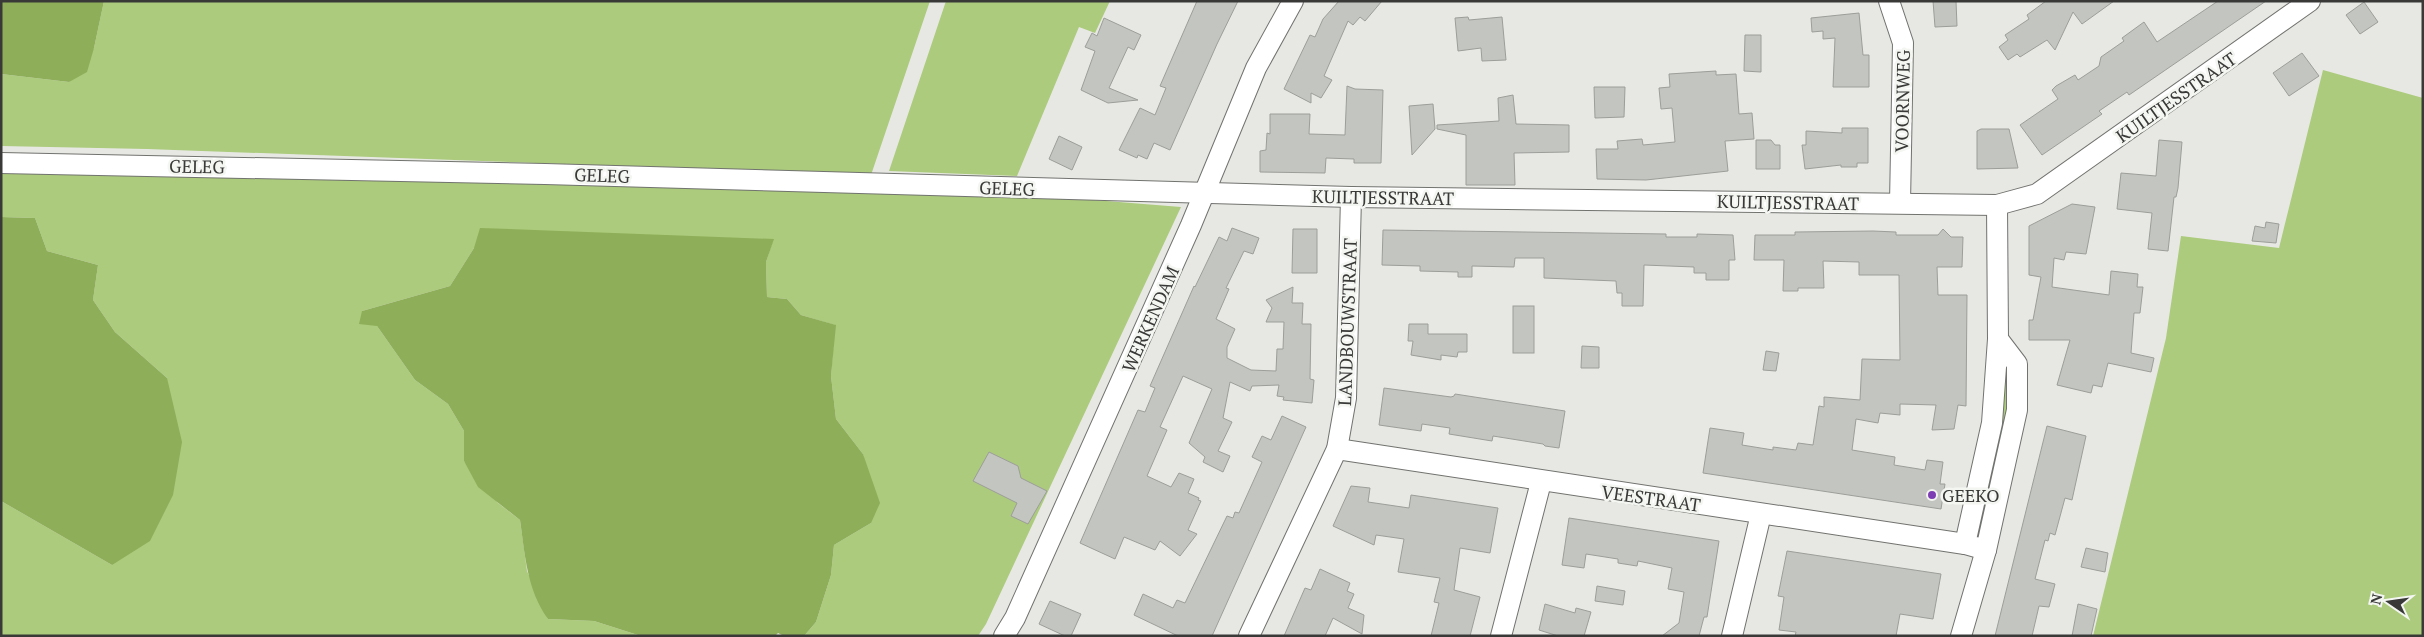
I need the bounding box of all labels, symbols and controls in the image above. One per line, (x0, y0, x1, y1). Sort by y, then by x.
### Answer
street label: KUILTJESSTRAAT (2111, 46, 2241, 148)
street label: VOORNWEG (1889, 49, 1915, 152)
street label: GELEG (169, 154, 226, 178)
street label: GELEG (574, 162, 631, 188)
street label: GELEG (979, 175, 1036, 201)
street label: KUILTJESSTRAAT (1312, 184, 1454, 210)
street label: KUILTJESSTRAAT (1717, 189, 1859, 215)
street label: LANDBOUWSTRAAT (1332, 238, 1362, 406)
street label: WERKENDAM (1116, 262, 1184, 376)
street label: VEESTRAAT (1600, 479, 1702, 517)
place label: GEEKO (1942, 483, 2000, 507)
marker: GEEKO (1926, 489, 1938, 501)
north arrow (2364, 577, 2414, 627)
text: N (2365, 591, 2386, 606)

